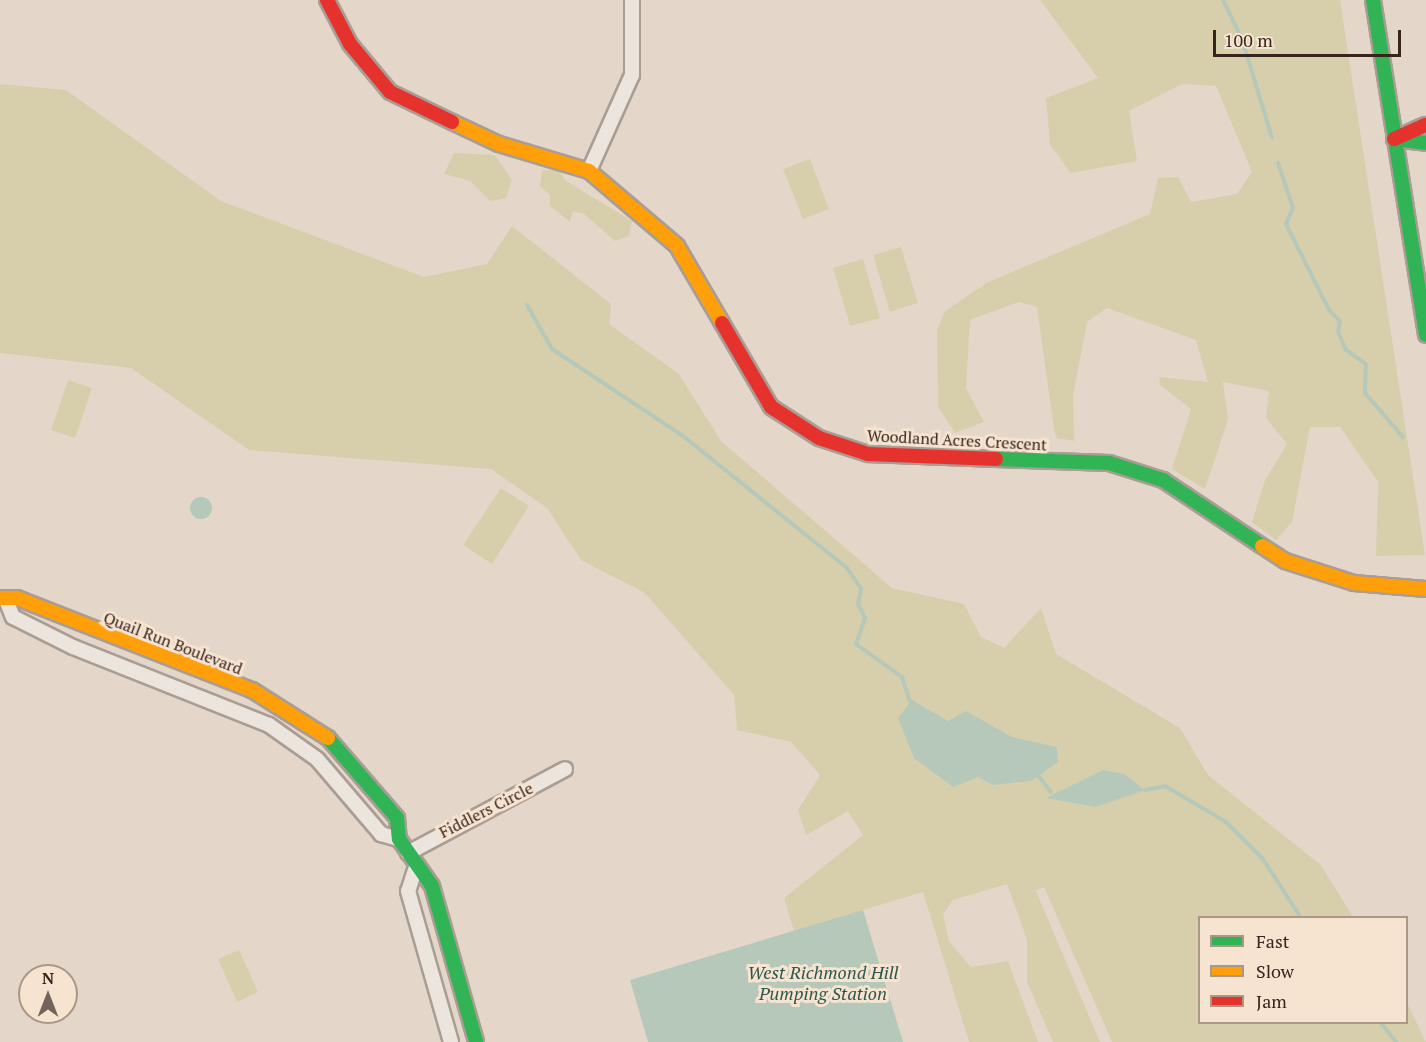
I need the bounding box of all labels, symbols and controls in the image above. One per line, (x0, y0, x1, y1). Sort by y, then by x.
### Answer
scale bar (1216, 18, 1404, 56)
text: 100 m (1224, 28, 1273, 52)
street label: Woodland Acres Crescent (866, 426, 1048, 454)
street label: Quail Run Boulevard (101, 608, 245, 678)
street label: Fiddlers Circle (436, 778, 536, 842)
legend (1198, 916, 1408, 1024)
text: Fast (1256, 929, 1289, 953)
text: Slow (1256, 959, 1294, 983)
water label: West Richmond Hill Pumping Station (747, 962, 899, 1004)
north arrow (18, 964, 78, 1024)
text: N (42, 967, 54, 989)
text: Jam (1256, 989, 1287, 1013)

